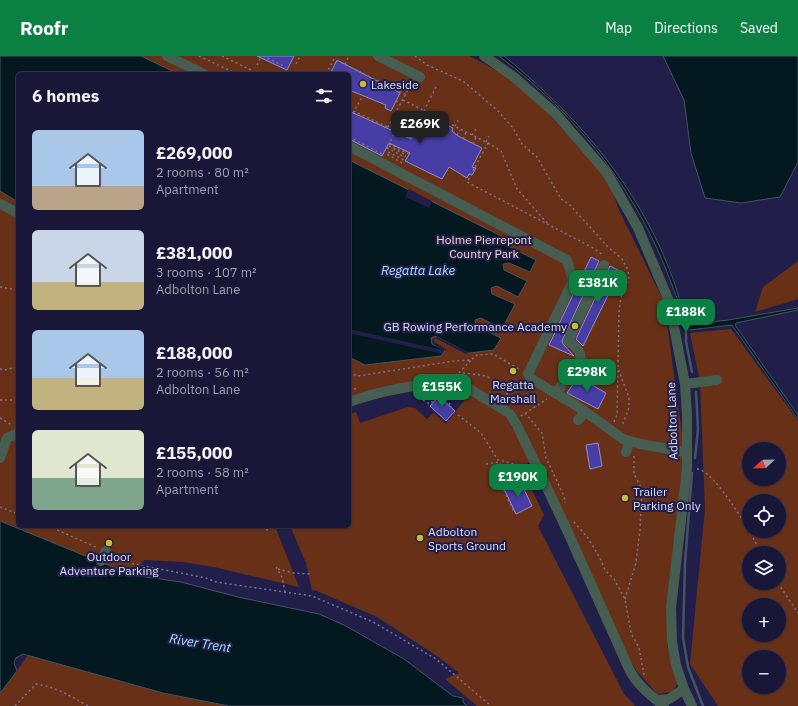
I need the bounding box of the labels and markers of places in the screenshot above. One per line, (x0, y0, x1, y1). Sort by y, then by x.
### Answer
place label: Lakeside (371, 77, 419, 92)
marker: Lakeside (358, 79, 368, 89)
pin: £269K (392, 111, 448, 145)
pin: £381K (570, 270, 626, 304)
pin: £188K (658, 299, 714, 333)
place label: GB Rowing Performance Academy (383, 319, 567, 334)
marker: GB Rowing Performance Academy (570, 321, 580, 331)
pin: £298K (559, 359, 615, 393)
marker: Regatta Marshall (508, 366, 518, 376)
pin: £155K (414, 374, 470, 408)
place label: Regatta Marshall (490, 377, 536, 406)
pin: £190K (490, 464, 546, 498)
place label: Trailer Parking Only (633, 484, 701, 513)
marker: Trailer Parking Only (620, 493, 630, 503)
place label: Adbolton Sports Ground (428, 524, 506, 553)
marker: Adbolton Sports Ground (415, 533, 425, 543)
marker: Outdoor Adventure Parking (104, 538, 114, 548)
place label: Outdoor Adventure Parking (59, 549, 159, 578)

